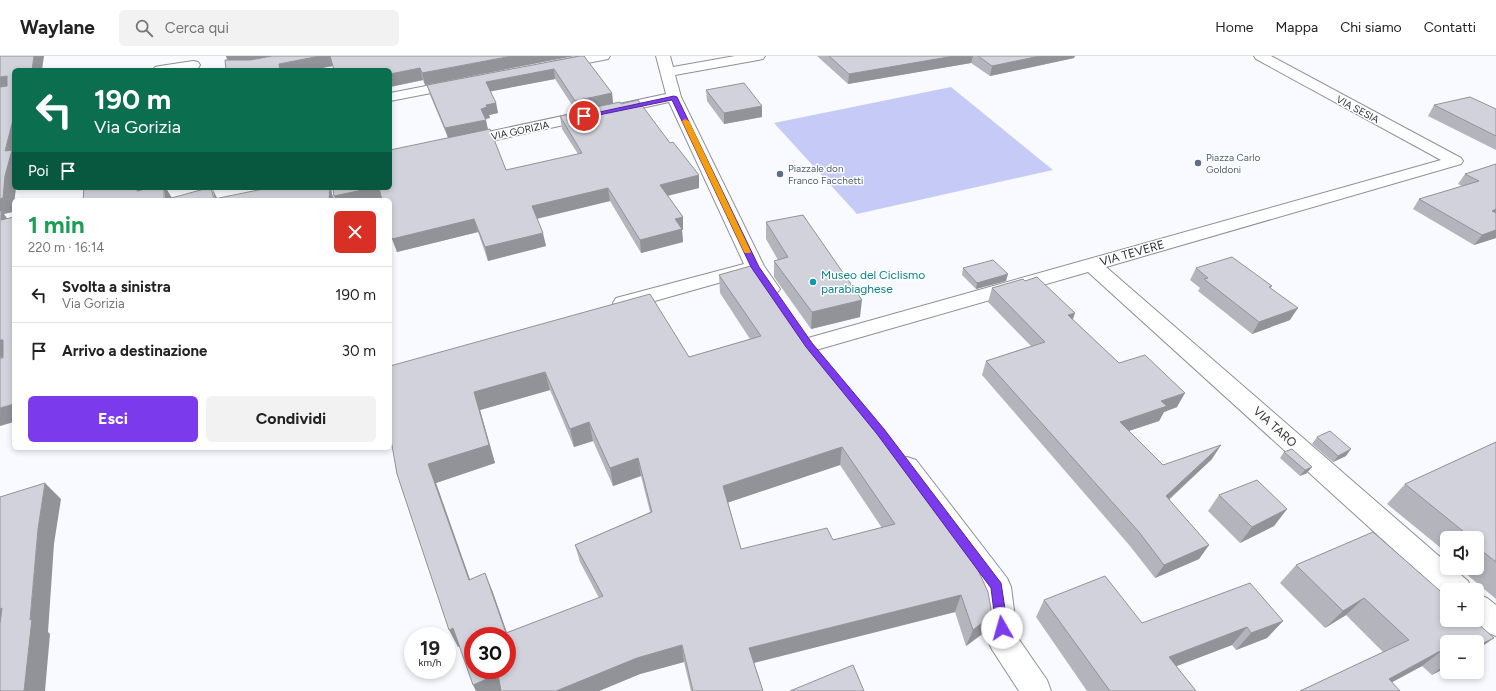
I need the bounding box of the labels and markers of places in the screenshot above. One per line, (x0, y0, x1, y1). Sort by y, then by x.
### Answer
pin (567, 99, 601, 133)
place label: Piazza Carlo Goldoni (1206, 151, 1260, 176)
marker: Piazza Carlo Goldoni (1193, 158, 1203, 168)
place label: Piazzale don Franco Facchetti (788, 162, 863, 187)
marker: Piazzale don Franco Facchetti (775, 169, 785, 179)
place label: Museo del Ciclismo parabiaghese (821, 268, 925, 296)
marker: Museo del Ciclismo parabiaghese (808, 277, 818, 287)

